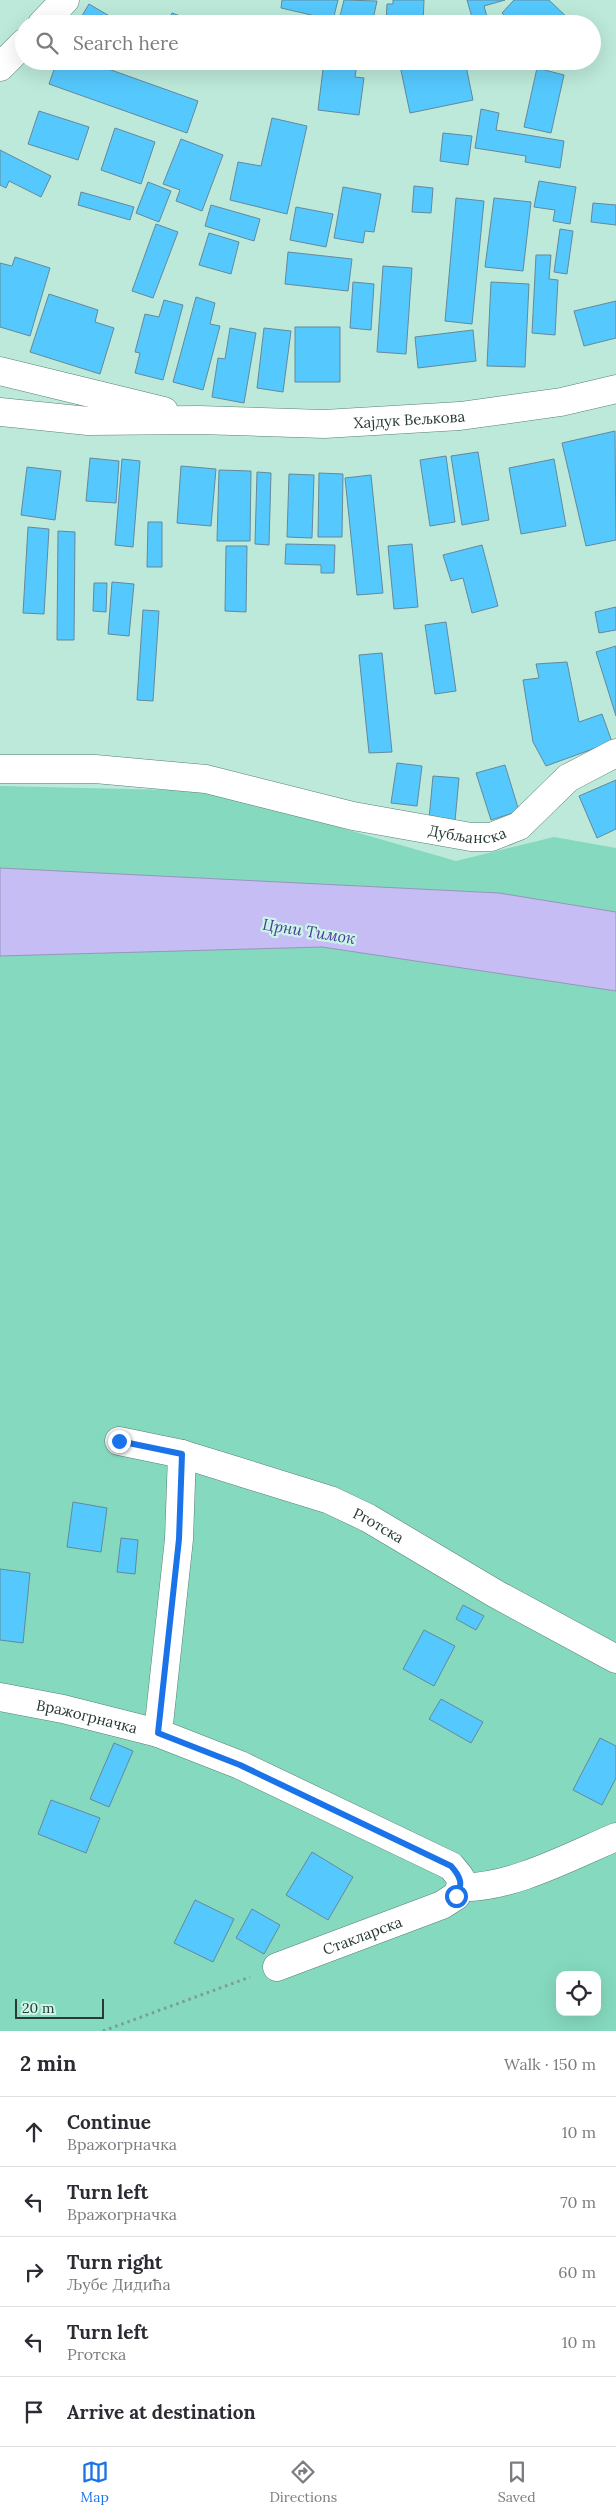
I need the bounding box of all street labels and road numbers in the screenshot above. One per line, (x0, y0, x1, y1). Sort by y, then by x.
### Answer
street label: Хајдук Вељкова (353, 406, 466, 432)
street label: Дубљанска (427, 820, 509, 847)
street label: Рготска (350, 1503, 408, 1547)
street label: Вражогрначка (35, 1695, 140, 1737)
street label: Стакларска (320, 1911, 405, 1959)

